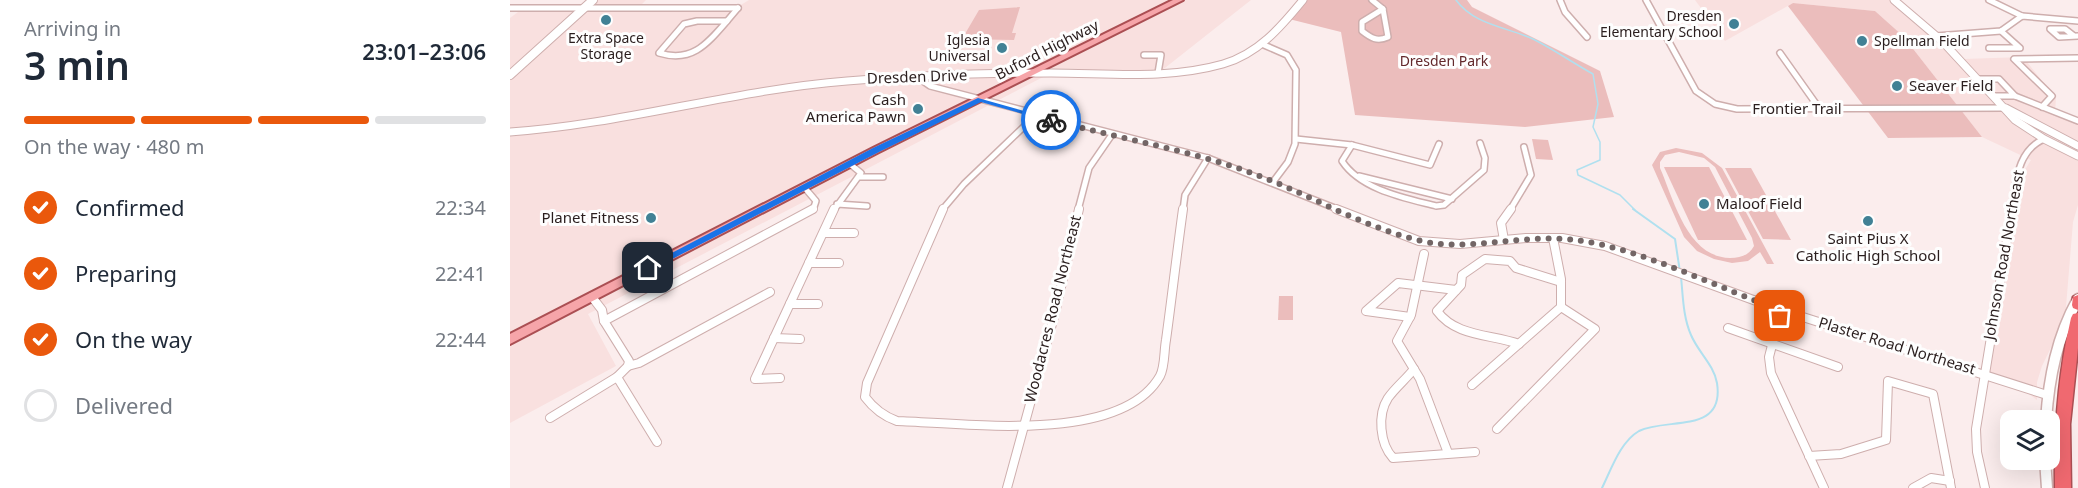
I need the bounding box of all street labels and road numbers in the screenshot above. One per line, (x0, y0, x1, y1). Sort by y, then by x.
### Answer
street label: Buford Highway (991, 14, 1102, 84)
street label: Dresden Drive (866, 64, 968, 88)
street label: Frontier Trail (1752, 98, 1842, 118)
street label: Johnson Road Northeast (1978, 168, 2028, 343)
street label: Woodacres Road Northeast (1019, 212, 1085, 405)
street label: Plaster Road Northeast (1816, 312, 1979, 379)

